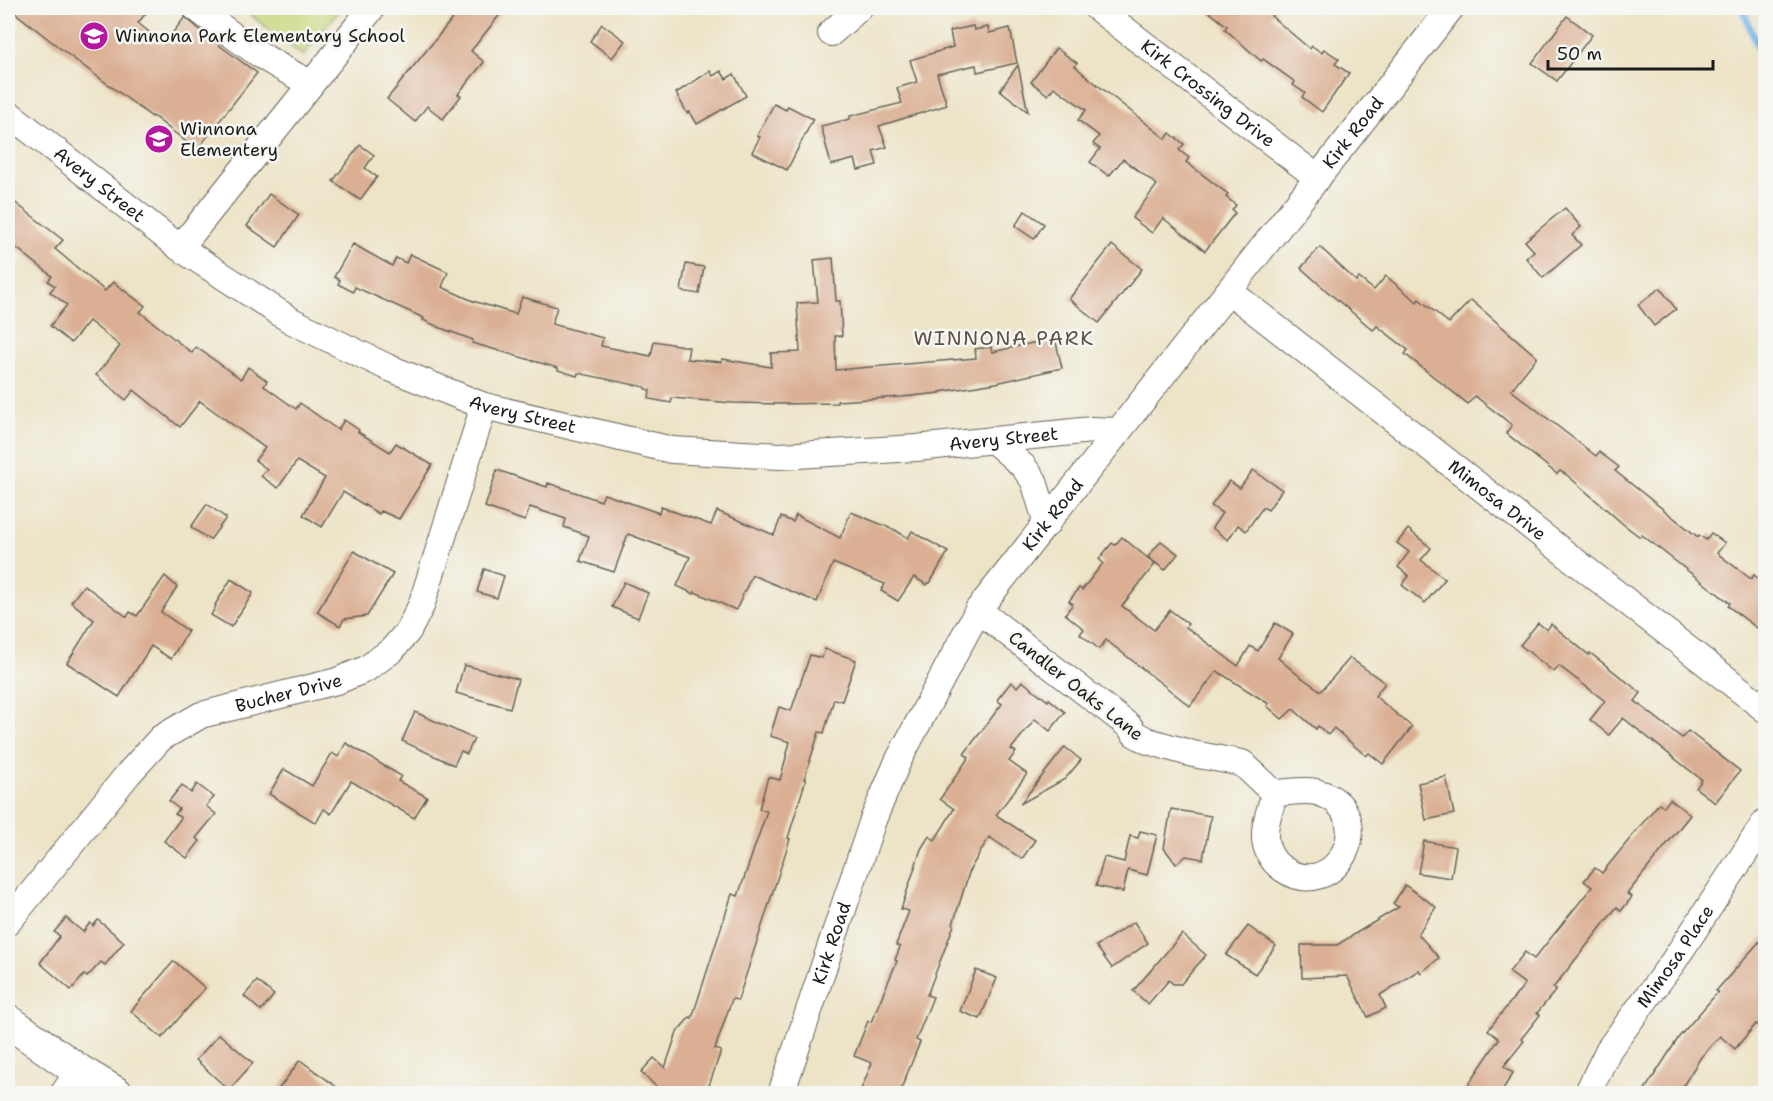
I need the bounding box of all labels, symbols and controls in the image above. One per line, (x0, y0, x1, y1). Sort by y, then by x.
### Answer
school or university icon: Winnona Park Elementary School (78, 20, 110, 52)
place label: Winnona Park Elementary School (115, 24, 406, 48)
scale bar (1548, 33, 1713, 71)
street label: Kirk Crossing Drive (1136, 34, 1280, 153)
text: 50 m (1557, 42, 1602, 66)
street label: Kirk Road (1317, 92, 1389, 174)
place label: Winnona Elementery (180, 117, 278, 162)
school or university icon: Winnona Elementery (143, 123, 175, 155)
street label: Avery Street (49, 141, 150, 228)
district label: WINNONA PARK (913, 325, 1095, 351)
street label: Avery Street (465, 389, 579, 439)
street label: Avery Street (948, 422, 1059, 457)
street label: Mimosa Drive (1443, 454, 1551, 546)
street label: Kirk Road (1017, 474, 1089, 556)
street label: Candler Oaks Lane (1004, 626, 1148, 746)
street label: Bucher Drive (233, 668, 345, 718)
street label: Kirk Road (807, 899, 857, 988)
street label: Mimosa Place (1631, 900, 1719, 1013)

